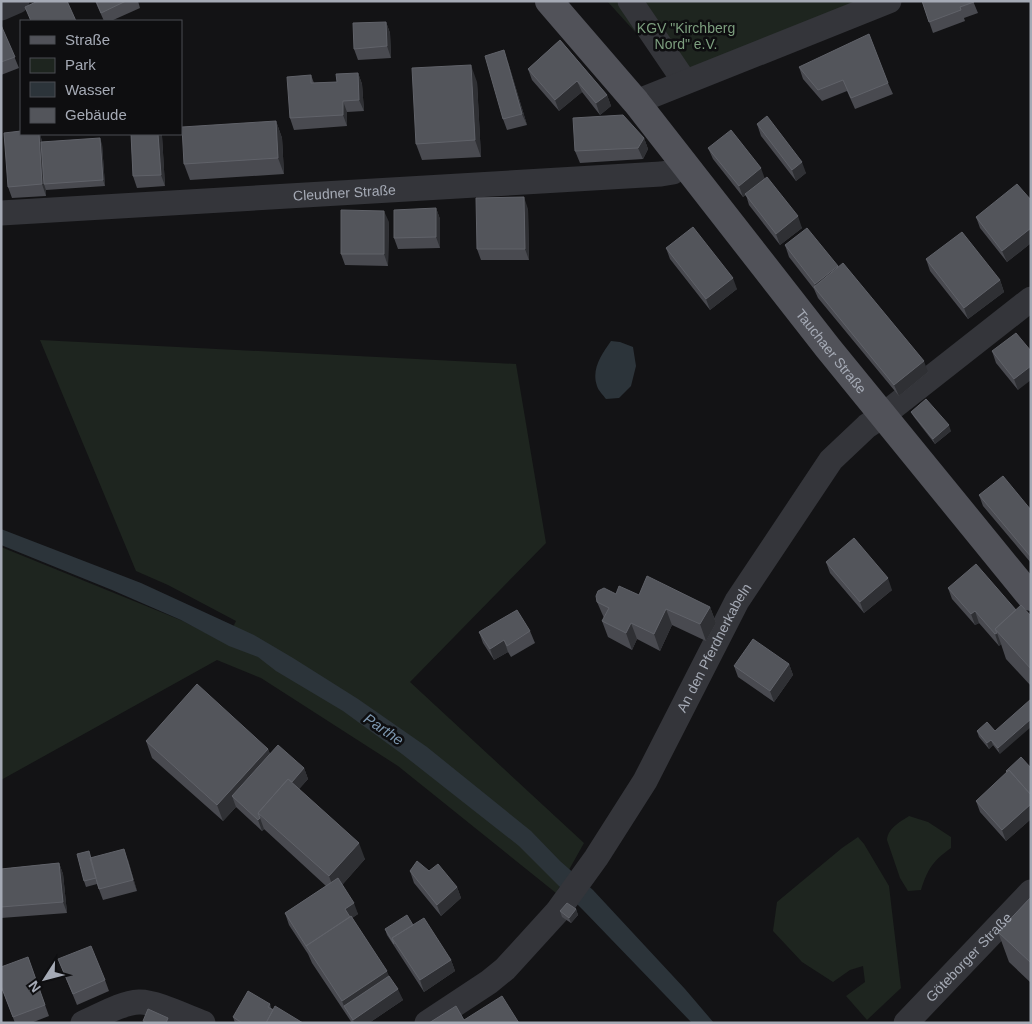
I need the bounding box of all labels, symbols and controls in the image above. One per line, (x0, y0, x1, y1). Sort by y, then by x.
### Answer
legend (20, 20, 182, 135)
park label: KGV "Kirchberg Nord" e.V. (637, 20, 735, 52)
text: Straße (65, 31, 110, 48)
text: Park (65, 56, 96, 73)
text: Wasser (65, 81, 115, 98)
text: Gebäude (65, 106, 127, 123)
street label: Cleudner Straße (293, 182, 396, 204)
street label: Tauchaer Straße (793, 306, 870, 397)
street label: An den Pferdnerkabeln (674, 580, 755, 715)
water label: Parthe (361, 710, 407, 748)
street label: Göteborger Straße (923, 909, 1015, 1005)
north arrow (20, 954, 70, 1004)
text: N (25, 978, 44, 995)

